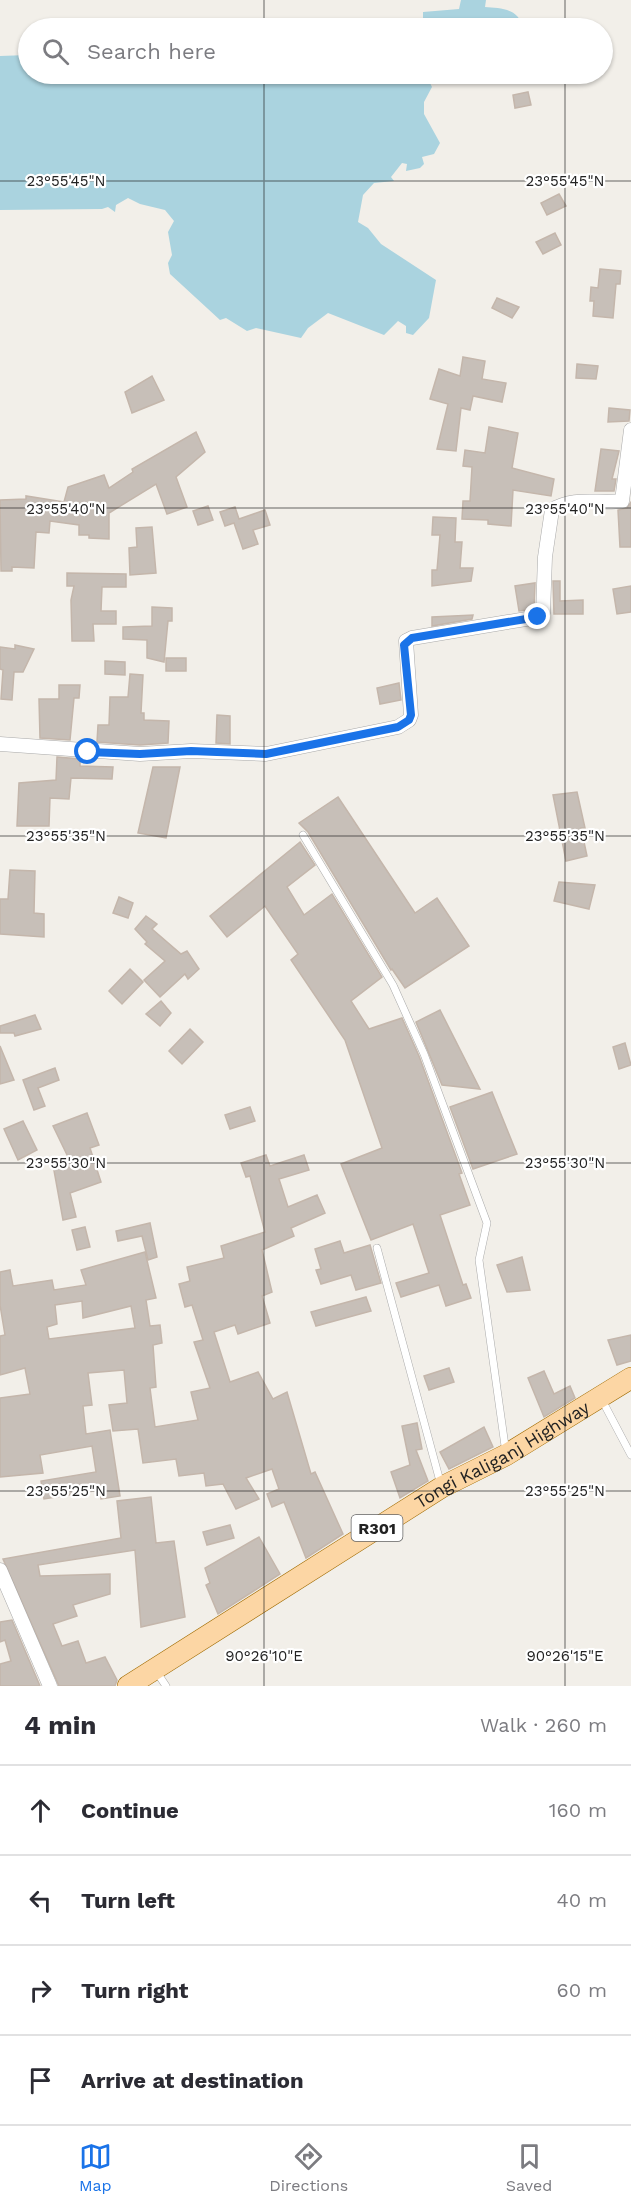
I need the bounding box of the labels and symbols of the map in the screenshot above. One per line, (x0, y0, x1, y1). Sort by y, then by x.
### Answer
text: 23°55'45"N (27, 172, 105, 190)
text: 23°55'45"N (526, 172, 604, 190)
text: 23°55'40"N (26, 500, 106, 518)
text: 23°55'40"N (525, 500, 605, 518)
route end (524, 603, 550, 629)
route start (74, 738, 100, 764)
text: 23°55'35"N (26, 827, 106, 845)
text: 23°55'35"N (525, 827, 605, 845)
text: 23°55'30"N (26, 1154, 106, 1172)
text: 23°55'30"N (525, 1154, 605, 1172)
street label: Tongi Kaliganj Highway (411, 1396, 593, 1512)
text: 23°55'25"N (26, 1482, 106, 1500)
text: 23°55'25"N (525, 1482, 605, 1500)
road number: R301 (352, 1515, 403, 1541)
text: 90°26'10"E (225, 1647, 303, 1665)
text: 90°26'15"E (526, 1647, 604, 1665)

